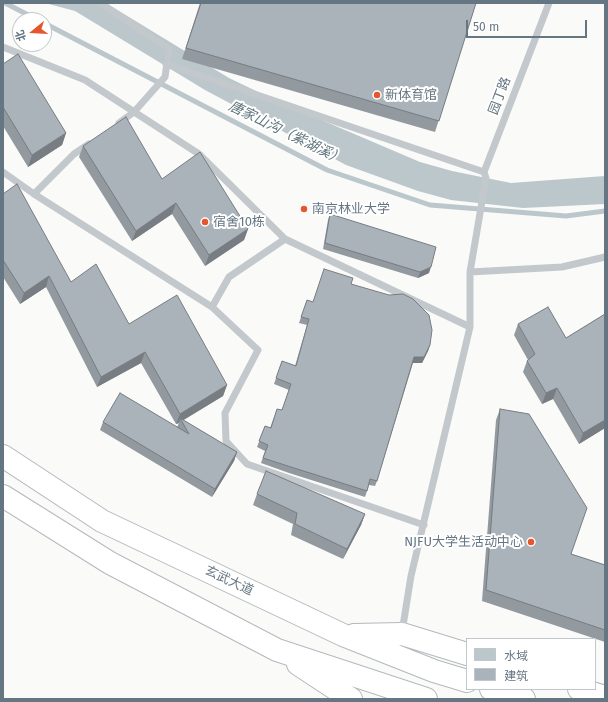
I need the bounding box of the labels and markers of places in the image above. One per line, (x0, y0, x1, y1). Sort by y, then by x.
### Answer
place label: 新体育馆 (385, 87, 437, 103)
marker: 新体育馆 (372, 90, 382, 100)
place label: 南京林业大学 (312, 201, 390, 217)
marker: 南京林业大学 (299, 204, 309, 214)
place label: 宿舍10栋 (213, 214, 265, 230)
marker: 宿舍10栋 (200, 217, 210, 227)
place label: NJFU大学生活动中心 (404, 534, 523, 550)
marker: NJFU大学生活动中心 (526, 537, 536, 547)

